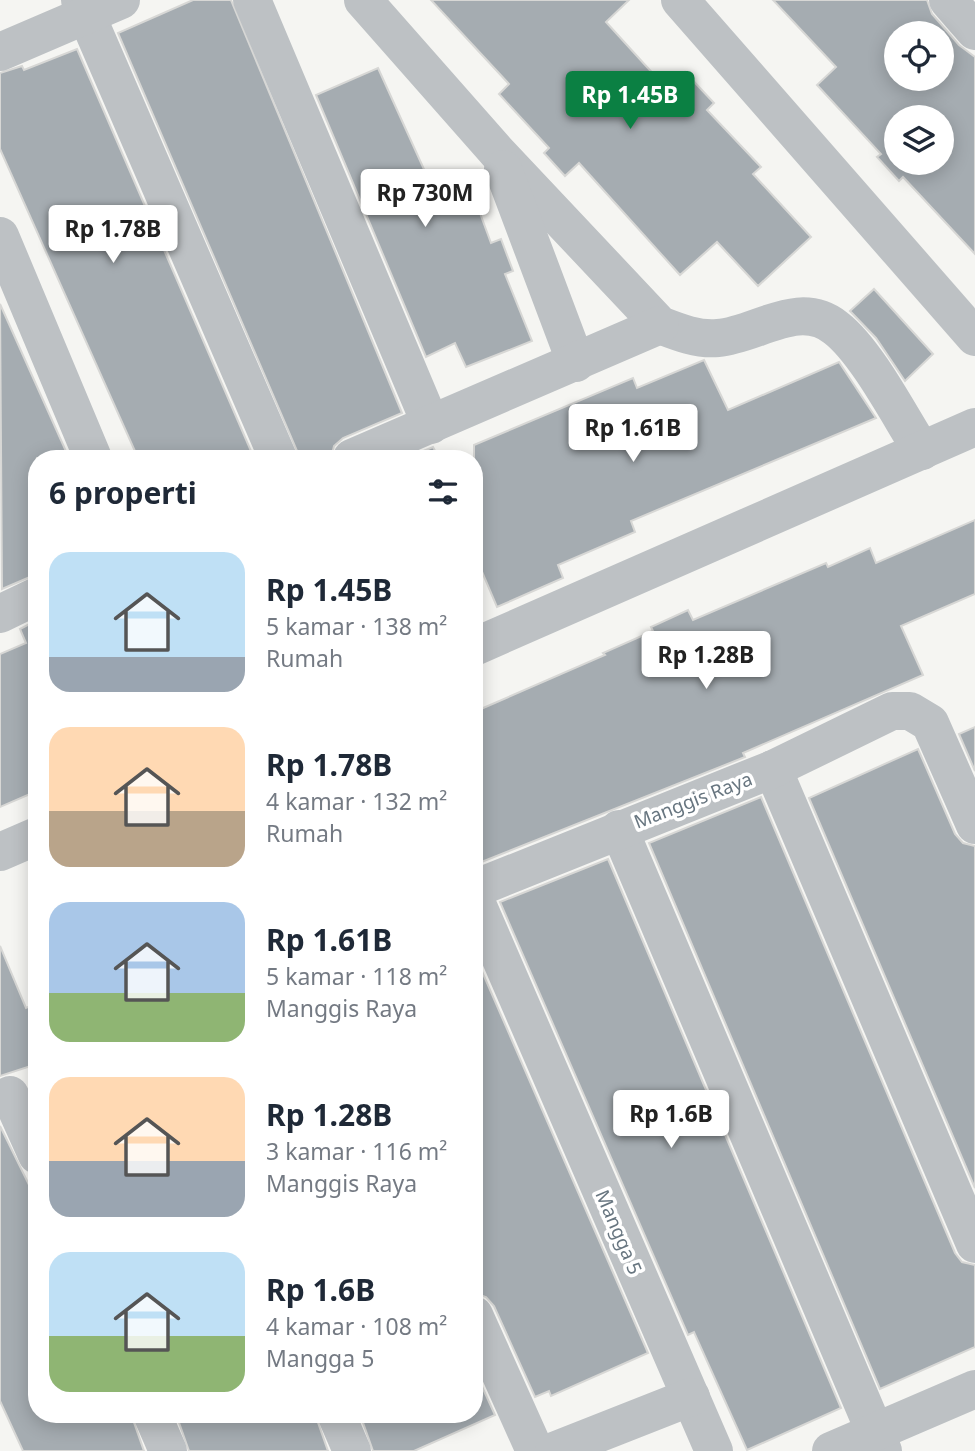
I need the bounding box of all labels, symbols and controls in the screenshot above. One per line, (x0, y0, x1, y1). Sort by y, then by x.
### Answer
map controls (884, 21, 954, 175)
button: locate (884, 21, 954, 91)
pin: Rp 1.45B (558, 72, 702, 131)
text: Rp 1.45B (582, 78, 678, 110)
button: layers (884, 105, 954, 175)
pin: Rp 730M (360, 170, 490, 229)
text: Rp 730M (377, 176, 473, 208)
pin: Rp 1.78B (41, 205, 185, 265)
text: Rp 1.78B (65, 212, 161, 244)
pin: Rp 1.61B (561, 405, 705, 464)
text: Rp 1.61B (585, 411, 681, 443)
text: 6 properti (49, 472, 197, 513)
icon: filters (424, 473, 462, 511)
text: Rp 1.45B (266, 569, 392, 610)
icon: home (105, 580, 189, 664)
text: 5 kamar · 138 m² (266, 610, 447, 642)
pin: Rp 1.28B (634, 632, 778, 691)
text: Rp 1.28B (658, 638, 754, 670)
text: Rumah (266, 642, 343, 674)
text: Rp 1.78B (266, 744, 392, 785)
icon: home (105, 755, 189, 839)
street label: Manggis Raya (630, 766, 756, 834)
text: 4 kamar · 132 m² (266, 785, 447, 817)
text: Rumah (266, 817, 343, 849)
text: Rp 1.61B (266, 919, 392, 960)
icon: home (105, 930, 189, 1014)
text: 5 kamar · 118 m² (266, 960, 447, 992)
text: Manggis Raya (266, 992, 417, 1024)
pin: Rp 1.6B (606, 1090, 736, 1150)
text: Rp 1.28B (266, 1094, 392, 1135)
text: Rp 1.6B (629, 1097, 713, 1129)
icon: home (105, 1105, 189, 1189)
text: 3 kamar · 116 m² (266, 1135, 447, 1167)
text: Manggis Raya (266, 1167, 417, 1199)
street label: Mangga 5 (590, 1186, 648, 1278)
text: Rp 1.6B (266, 1269, 375, 1310)
icon: home (105, 1280, 189, 1364)
text: 4 kamar · 108 m² (266, 1310, 447, 1342)
text: Mangga 5 (266, 1342, 374, 1374)

